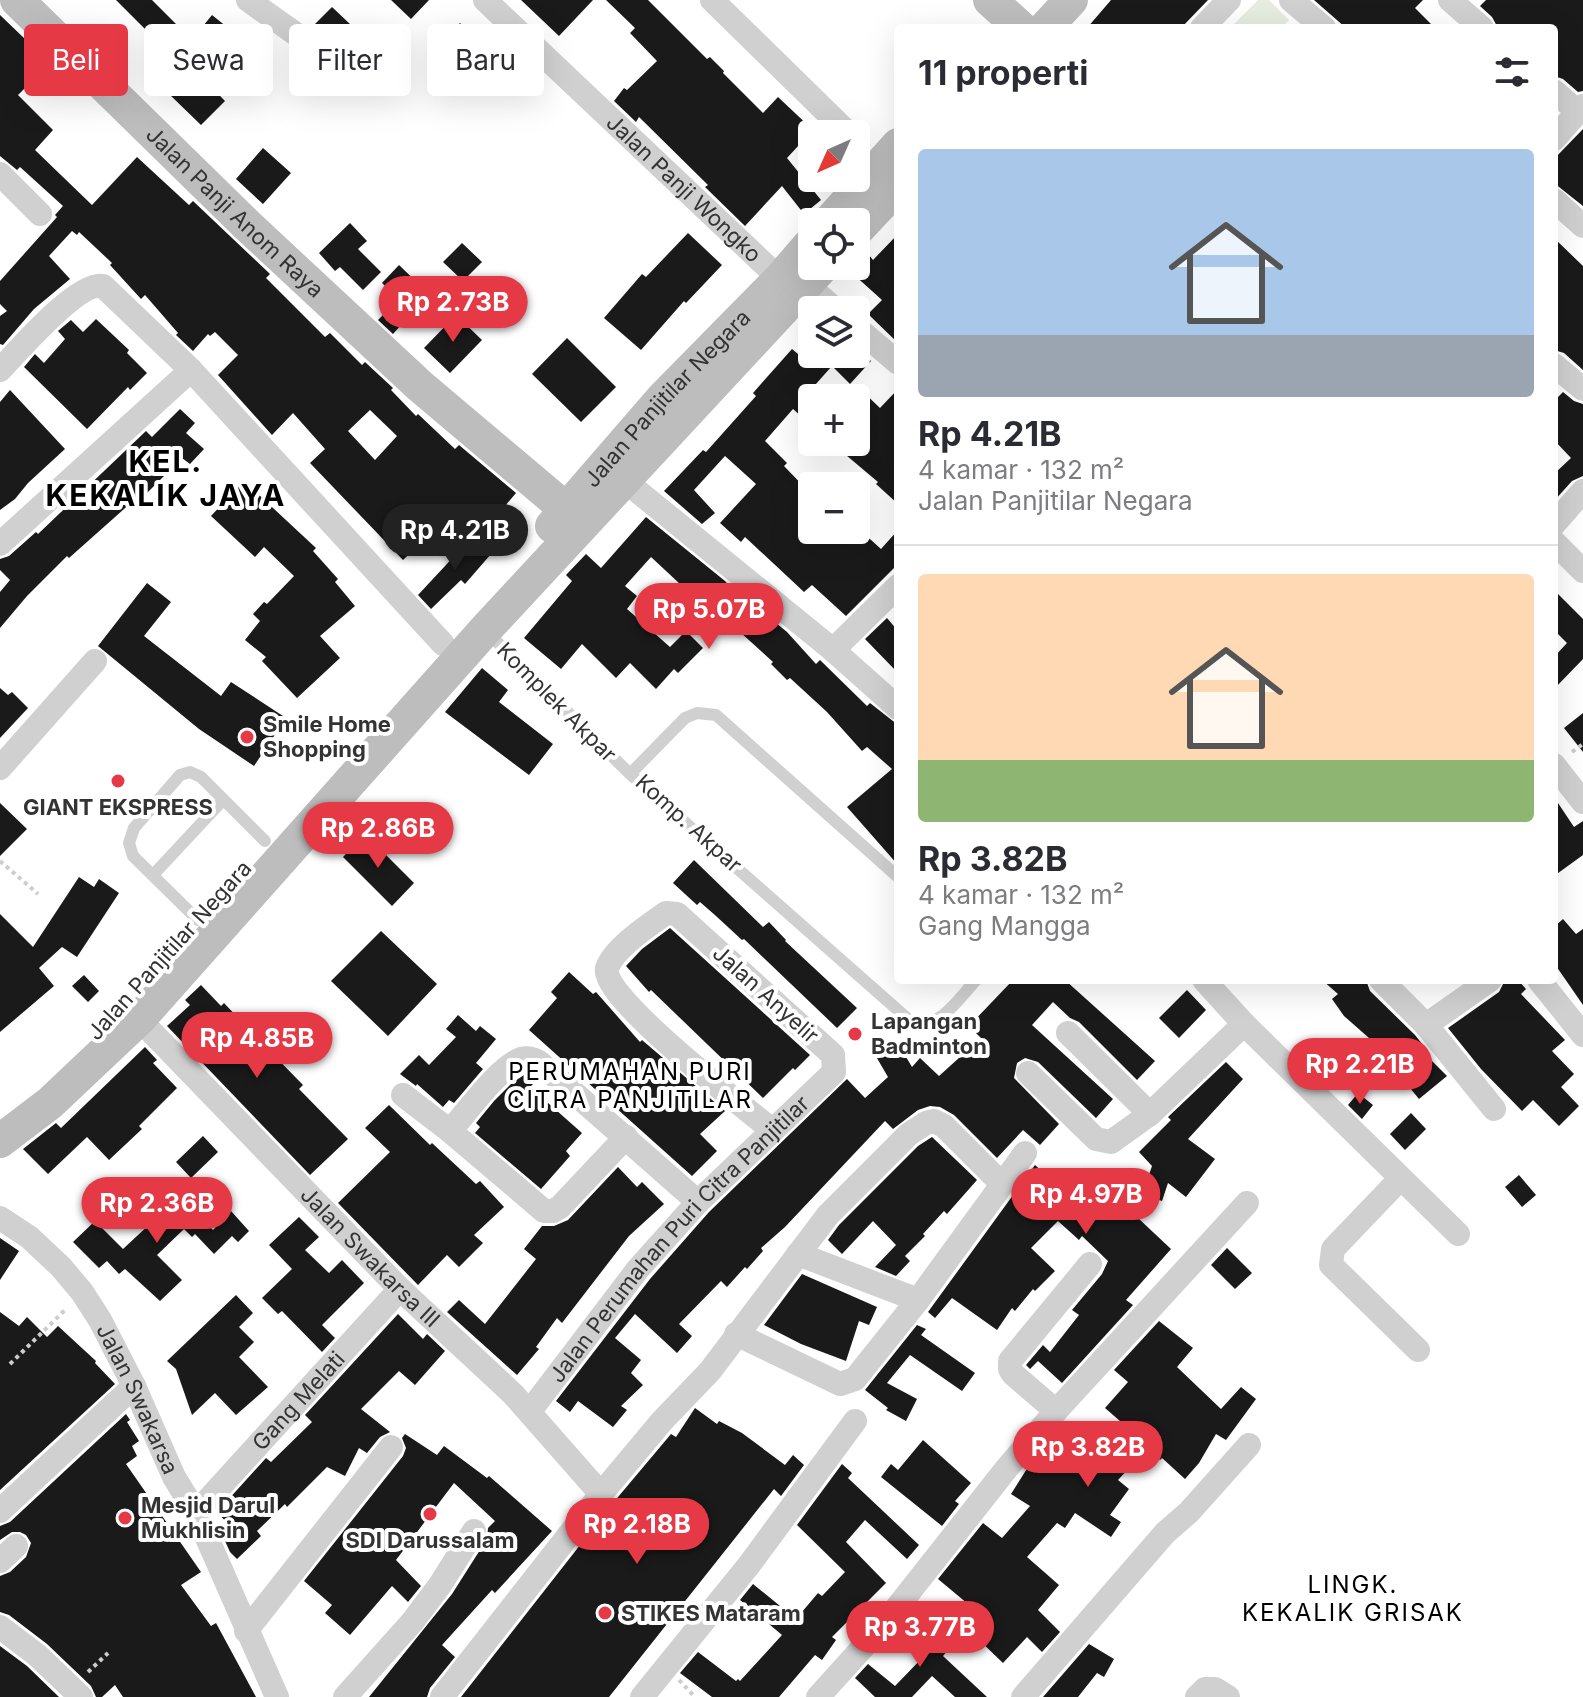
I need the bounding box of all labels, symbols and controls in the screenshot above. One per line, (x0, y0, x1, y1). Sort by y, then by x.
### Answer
chip: Beli (24, 24, 128, 96)
chip: Sewa (144, 24, 273, 96)
chip: Filter (289, 24, 411, 96)
chip: Baru (427, 24, 544, 96)
icon: filters (1490, 50, 1534, 94)
text: 11 properti (918, 52, 1089, 93)
street label: Jalan Panji Wongko (601, 109, 767, 268)
north arrow (798, 120, 870, 192)
map controls (798, 120, 870, 544)
street label: Jalan Panji Anom Raya (141, 121, 329, 303)
icon: home (1154, 201, 1298, 345)
button: locate (798, 208, 870, 280)
pin: Rp 2.73B (370, 276, 536, 344)
text: Rp 2.73B (397, 286, 509, 317)
button: layers (798, 296, 870, 368)
street label: Jalan Panjitilar Negara (579, 304, 756, 492)
button: + (798, 384, 870, 456)
text: Rp 4.21B (918, 413, 1062, 454)
district label: KEL. KEKALIK JAYA (46, 443, 286, 513)
text: 4 kamar · 132 m² (918, 454, 1124, 485)
button: − (798, 472, 870, 544)
text: Jalan Panjitilar Negara (918, 485, 1193, 516)
pin: Rp 4.21B (372, 504, 538, 572)
text: Rp 4.21B (400, 514, 510, 545)
pin: Rp 5.07B (626, 583, 792, 651)
text: Rp 5.07B (653, 593, 765, 624)
icon: home (1154, 626, 1298, 770)
street label: Komplek Akpar (492, 637, 622, 767)
place label: Smile Home Shopping (263, 711, 391, 762)
marker: Smile Home Shopping (238, 728, 256, 746)
street label: Komp. Akpar (631, 769, 747, 877)
marker: GIANT EKSPRESS (109, 772, 127, 790)
place label: GIANT EKSPRESS (23, 794, 213, 820)
pin: Rp 2.86B (295, 802, 461, 870)
text: Rp 2.86B (321, 812, 435, 843)
text: Rp 3.82B (918, 838, 1067, 879)
street label: Jalan Panjitilar Negara (82, 855, 256, 1045)
text: 4 kamar · 132 m² (918, 879, 1124, 910)
text: Gang Mangga (918, 910, 1091, 941)
street label: Jalan Anyelir (708, 940, 824, 1048)
place label: Lapangan Badminton (871, 1008, 987, 1059)
pin: Rp 4.85B (174, 1012, 340, 1080)
text: Rp 4.85B (199, 1022, 315, 1053)
marker: Lapangan Badminton (846, 1025, 864, 1043)
pin: Rp 2.21B (1277, 1038, 1443, 1106)
text: Rp 2.21B (1305, 1048, 1415, 1079)
district label: PERUMAHAN PURI CITRA PANJITILAR (507, 1057, 753, 1114)
street label: Jalan Perumahan Puri Citra Panjitilar (543, 1090, 814, 1388)
pin: Rp 4.97B (1003, 1168, 1169, 1236)
pin: Rp 2.36B (74, 1177, 240, 1245)
text: Rp 4.97B (1029, 1178, 1143, 1209)
street label: Jalan Swakarsa III (295, 1181, 445, 1333)
text: Rp 2.36B (100, 1187, 214, 1218)
street label: Jalan Swakarsa (91, 1319, 184, 1478)
street label: Gang Melati (247, 1346, 350, 1455)
pin: Rp 3.82B (1005, 1421, 1171, 1489)
text: Rp 3.82B (1031, 1431, 1145, 1462)
place label: Mesjid Darul Mukhlisin (141, 1492, 275, 1543)
pin: Rp 2.18B (554, 1498, 720, 1566)
marker: SDI Darussalam (421, 1505, 439, 1523)
text: Rp 2.18B (583, 1508, 691, 1539)
marker: Mesjid Darul Mukhlisin (116, 1509, 134, 1527)
place label: SDI Darussalam (345, 1527, 515, 1553)
district label: LINGK. KEKALIK GRISAK (1242, 1570, 1464, 1627)
place label: STIKES Mataram (621, 1600, 801, 1626)
pin: Rp 3.77B (837, 1601, 1003, 1669)
marker: STIKES Mataram (596, 1604, 614, 1622)
text: Rp 3.77B (864, 1611, 976, 1642)

